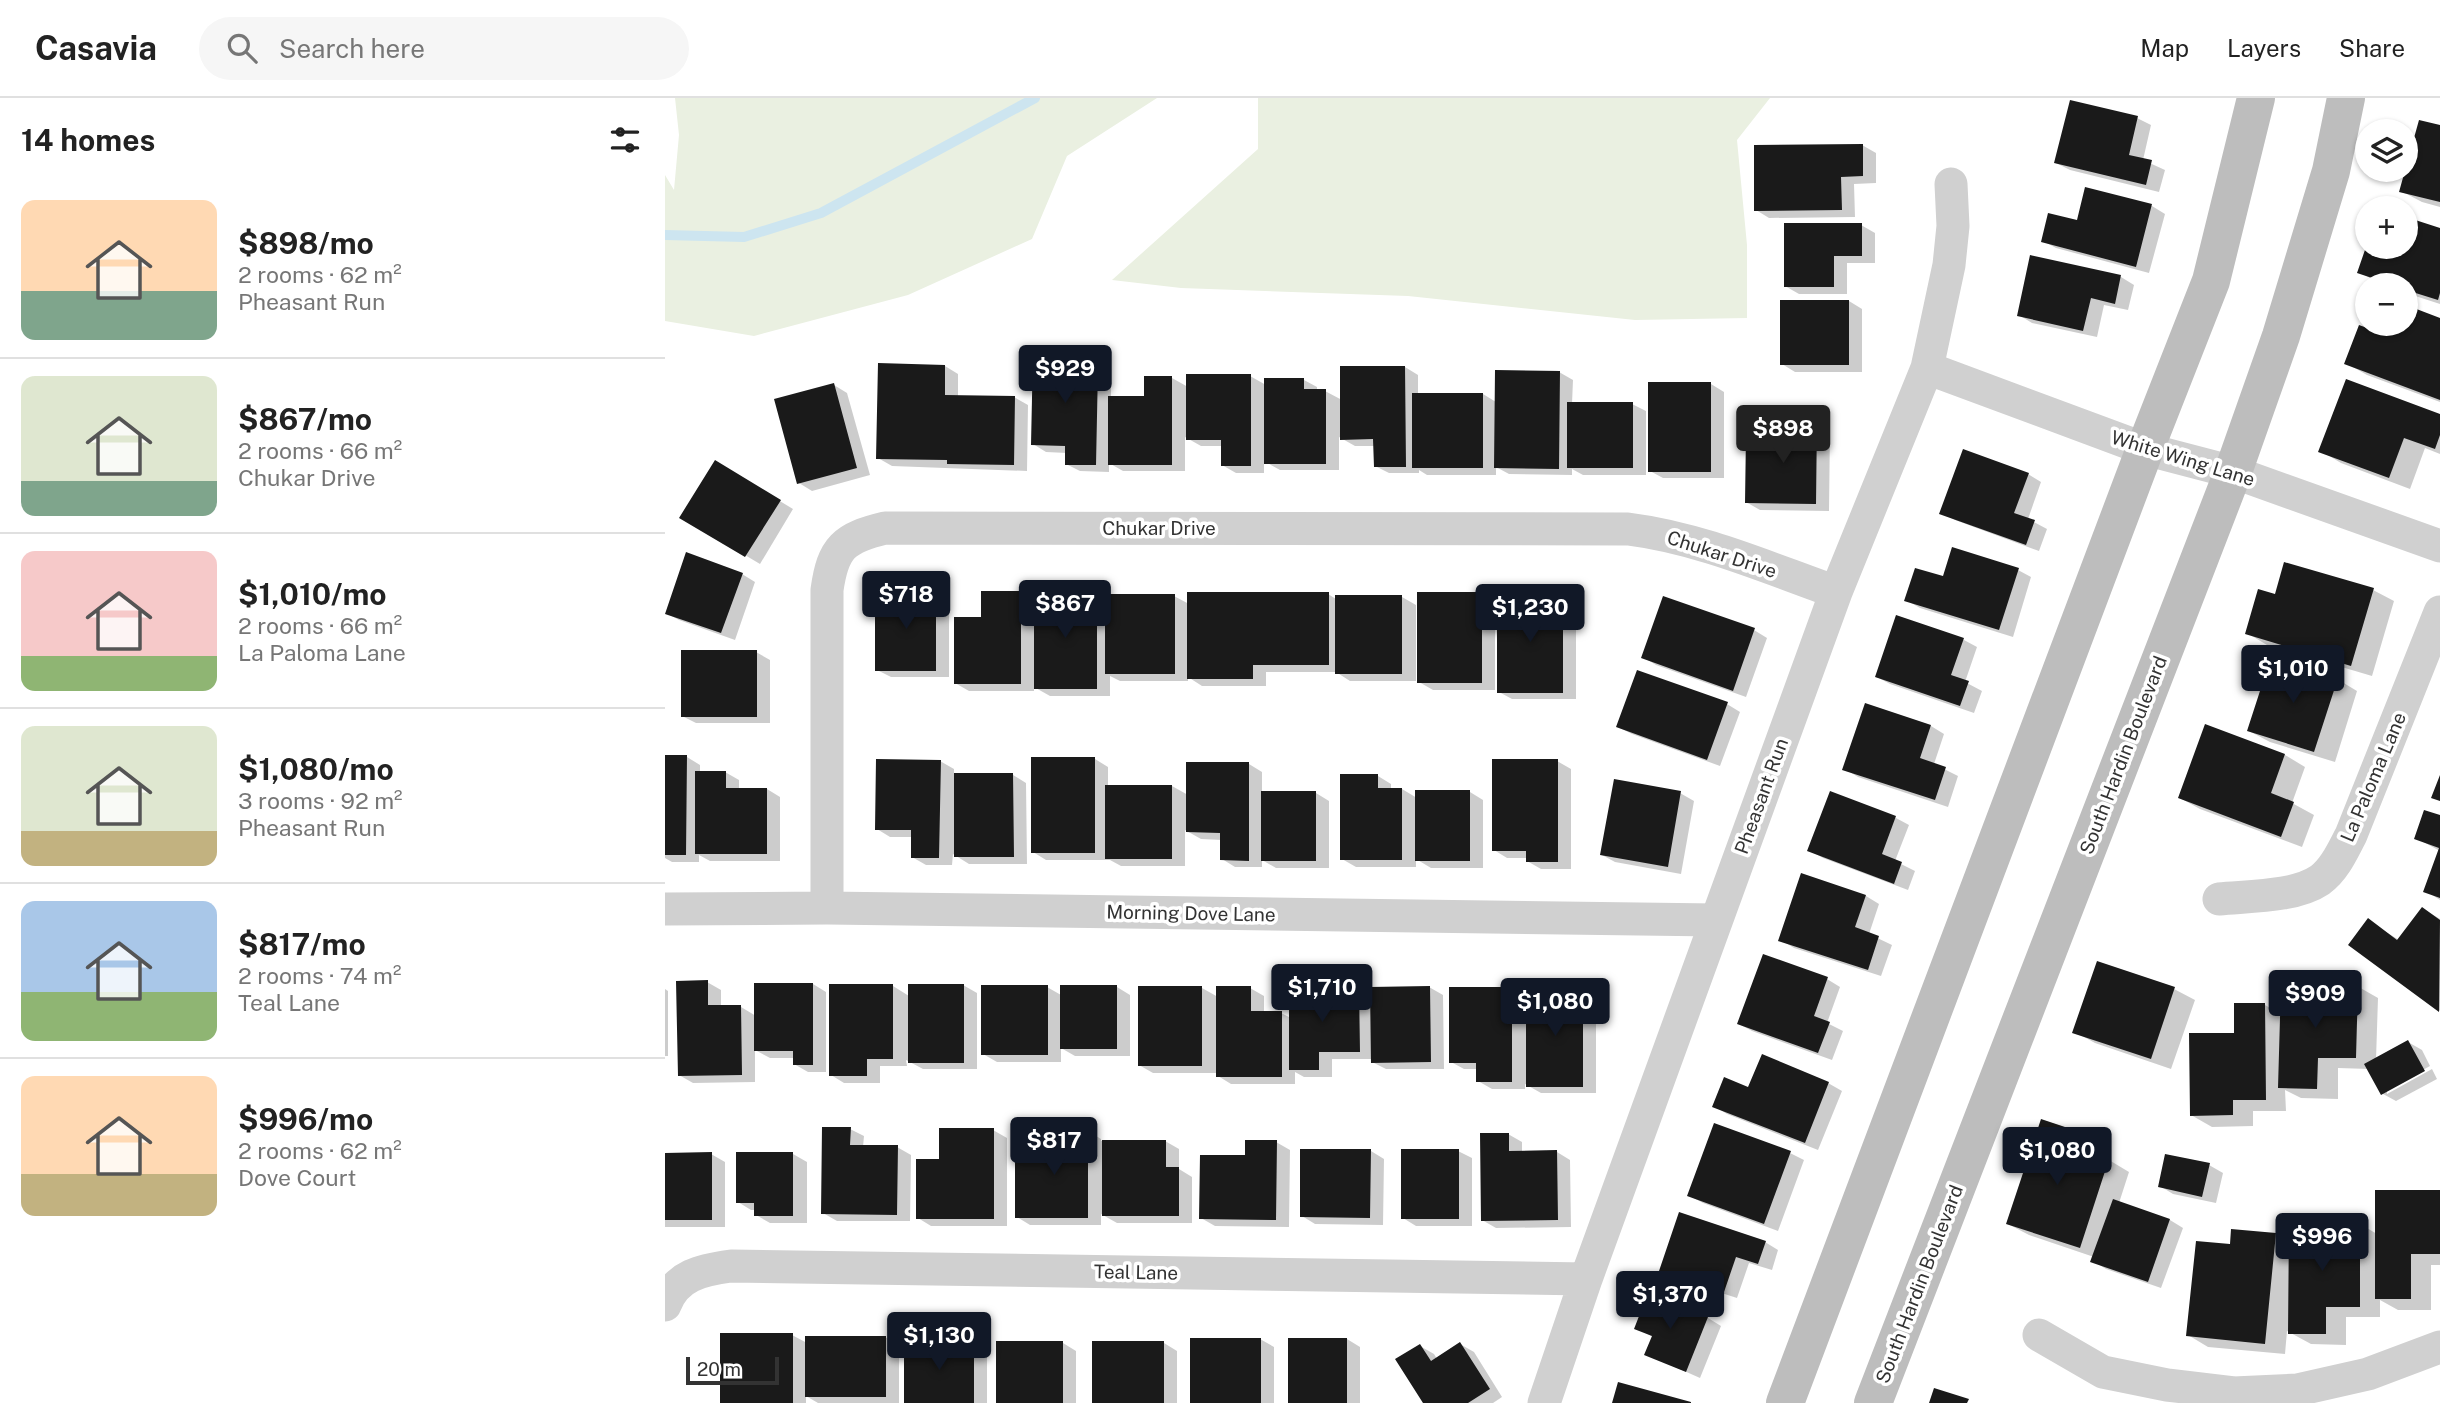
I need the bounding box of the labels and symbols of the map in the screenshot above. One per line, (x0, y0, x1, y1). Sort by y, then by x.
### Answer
pin: $929 (1024, 345, 1106, 405)
pin: $898 (1742, 406, 1824, 465)
street label: White Wing Lane (2109, 426, 2257, 490)
street label: Chukar Drive (1102, 517, 1216, 539)
street label: Chukar Drive (1665, 526, 1779, 582)
pin: $718 (865, 572, 947, 631)
pin: $867 (1024, 580, 1106, 640)
pin: $1,230 (1473, 584, 1587, 644)
pin: $1,010 (2236, 646, 2350, 705)
street label: South Hardin Boulevard (2075, 653, 2171, 857)
street label: La Paloma Lane (2336, 709, 2410, 845)
street label: Pheasant Run (1730, 735, 1792, 857)
street label: Morning Dove Lane (1106, 901, 1276, 925)
pin: $1,710 (1265, 964, 1379, 1024)
pin: $909 (2274, 970, 2356, 1030)
pin: $1,080 (1498, 978, 1612, 1038)
pin: $817 (1013, 1118, 1095, 1177)
pin: $1,080 (2000, 1128, 2114, 1187)
street label: South Hardin Boulevard (1871, 1182, 1967, 1386)
pin: $996 (2281, 1214, 2363, 1273)
street label: Teal Lane (1094, 1260, 1178, 1284)
pin: $1,370 (1613, 1272, 1727, 1331)
pin: $1,130 (882, 1312, 996, 1372)
scale bar (686, 1354, 779, 1386)

